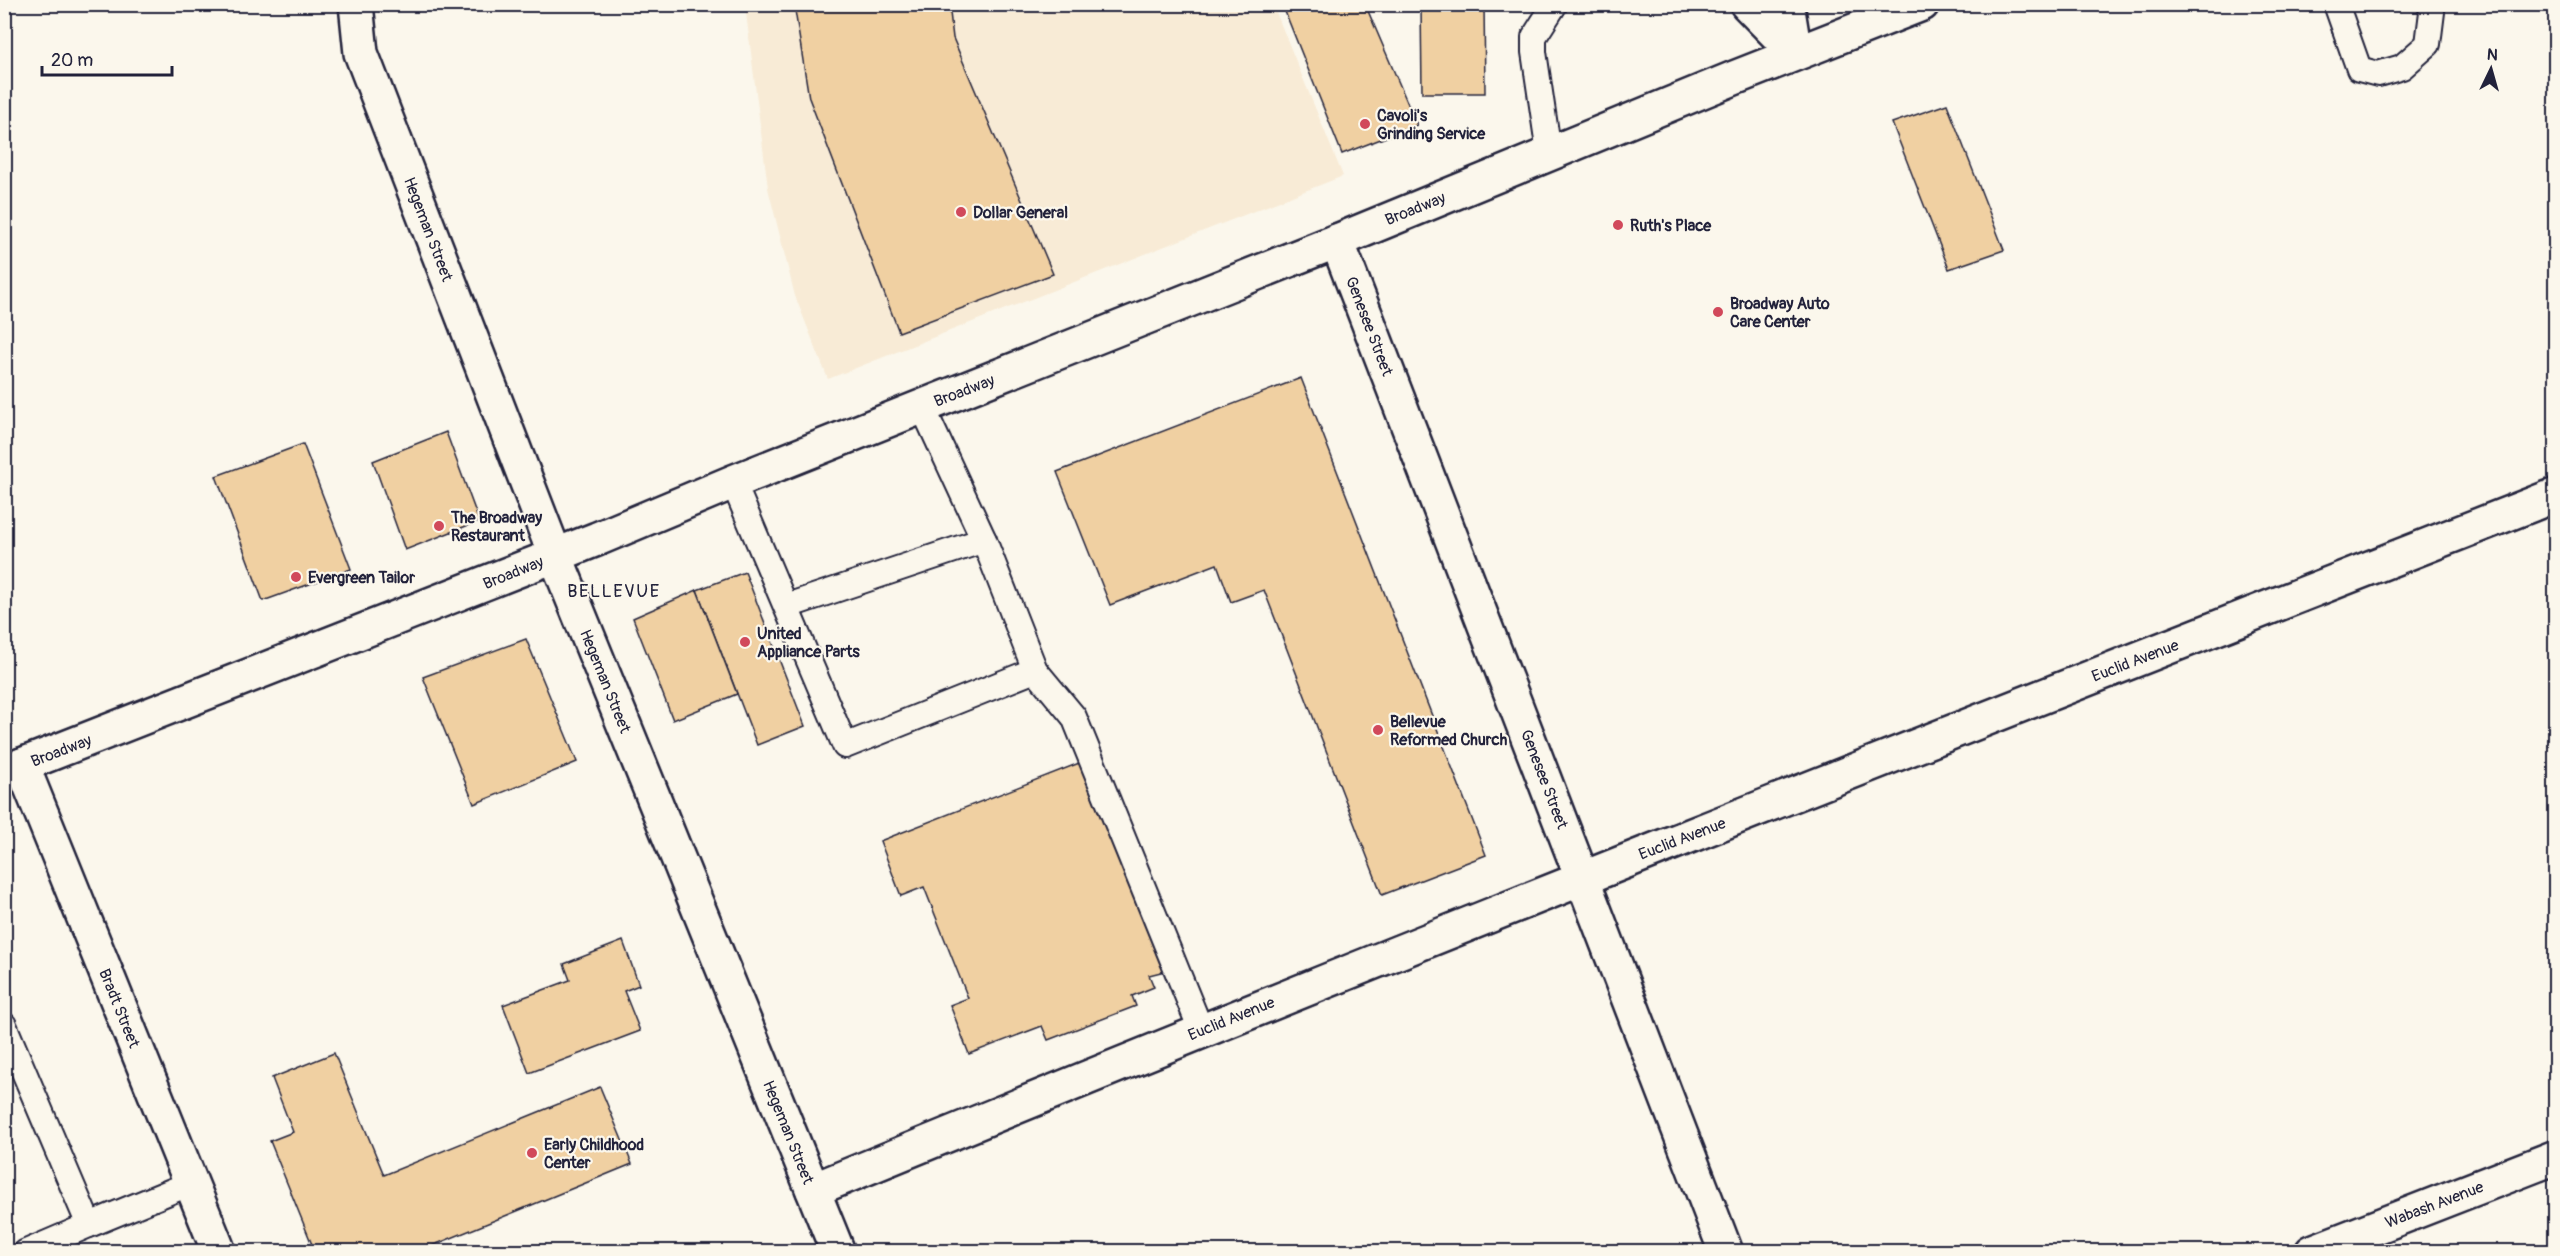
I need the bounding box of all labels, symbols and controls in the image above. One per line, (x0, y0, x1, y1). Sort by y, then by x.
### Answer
scale bar (42, 39, 172, 77)
north arrow (2461, 39, 2521, 99)
text: N (2486, 45, 2499, 66)
text: 20 m (51, 49, 93, 72)
place label: Cavoli's Grinding Service (1377, 106, 1486, 144)
marker: Cavoli's Grinding Service (1358, 117, 1372, 131)
street label: Hegeman Street (399, 174, 457, 285)
street label: Broadway (1382, 188, 1449, 230)
place label: Dollar General (973, 203, 1068, 223)
marker: Dollar General (954, 205, 968, 219)
place label: Ruth's Place (1630, 216, 1712, 236)
marker: Ruth's Place (1611, 218, 1625, 232)
street label: Genesee Street (1341, 274, 1397, 379)
place label: Broadway Auto Care Center (1730, 294, 1830, 332)
marker: Broadway Auto Care Center (1711, 305, 1725, 319)
street label: Broadway (931, 370, 998, 412)
place label: The Broadway Restaurant (450, 508, 542, 546)
marker: The Broadway Restaurant (432, 519, 446, 533)
street label: Broadway (480, 552, 547, 594)
place label: Evergreen Tailor (308, 568, 415, 588)
marker: Evergreen Tailor (289, 570, 303, 584)
district label: BELLEVUE (567, 580, 661, 603)
place label: United Appliance Parts (757, 624, 860, 662)
street label: Hegeman Street (575, 627, 635, 737)
marker: United Appliance Parts (738, 635, 752, 649)
street label: Euclid Avenue (2089, 635, 2182, 687)
place label: Bellevue Reformed Church (1390, 712, 1508, 750)
marker: Bellevue Reformed Church (1371, 723, 1385, 737)
street label: Genesee Street (1516, 727, 1572, 832)
street label: Broadway (28, 730, 95, 772)
street label: Euclid Avenue (1636, 813, 1729, 865)
street label: Bradt Street (94, 966, 144, 1051)
street label: Euclid Avenue (1185, 992, 1278, 1045)
street label: Hegeman Street (758, 1078, 818, 1188)
place label: Early Childhood Center (544, 1135, 644, 1173)
marker: Early Childhood Center (525, 1146, 539, 1160)
street label: Wabash Avenue (2382, 1177, 2486, 1233)

